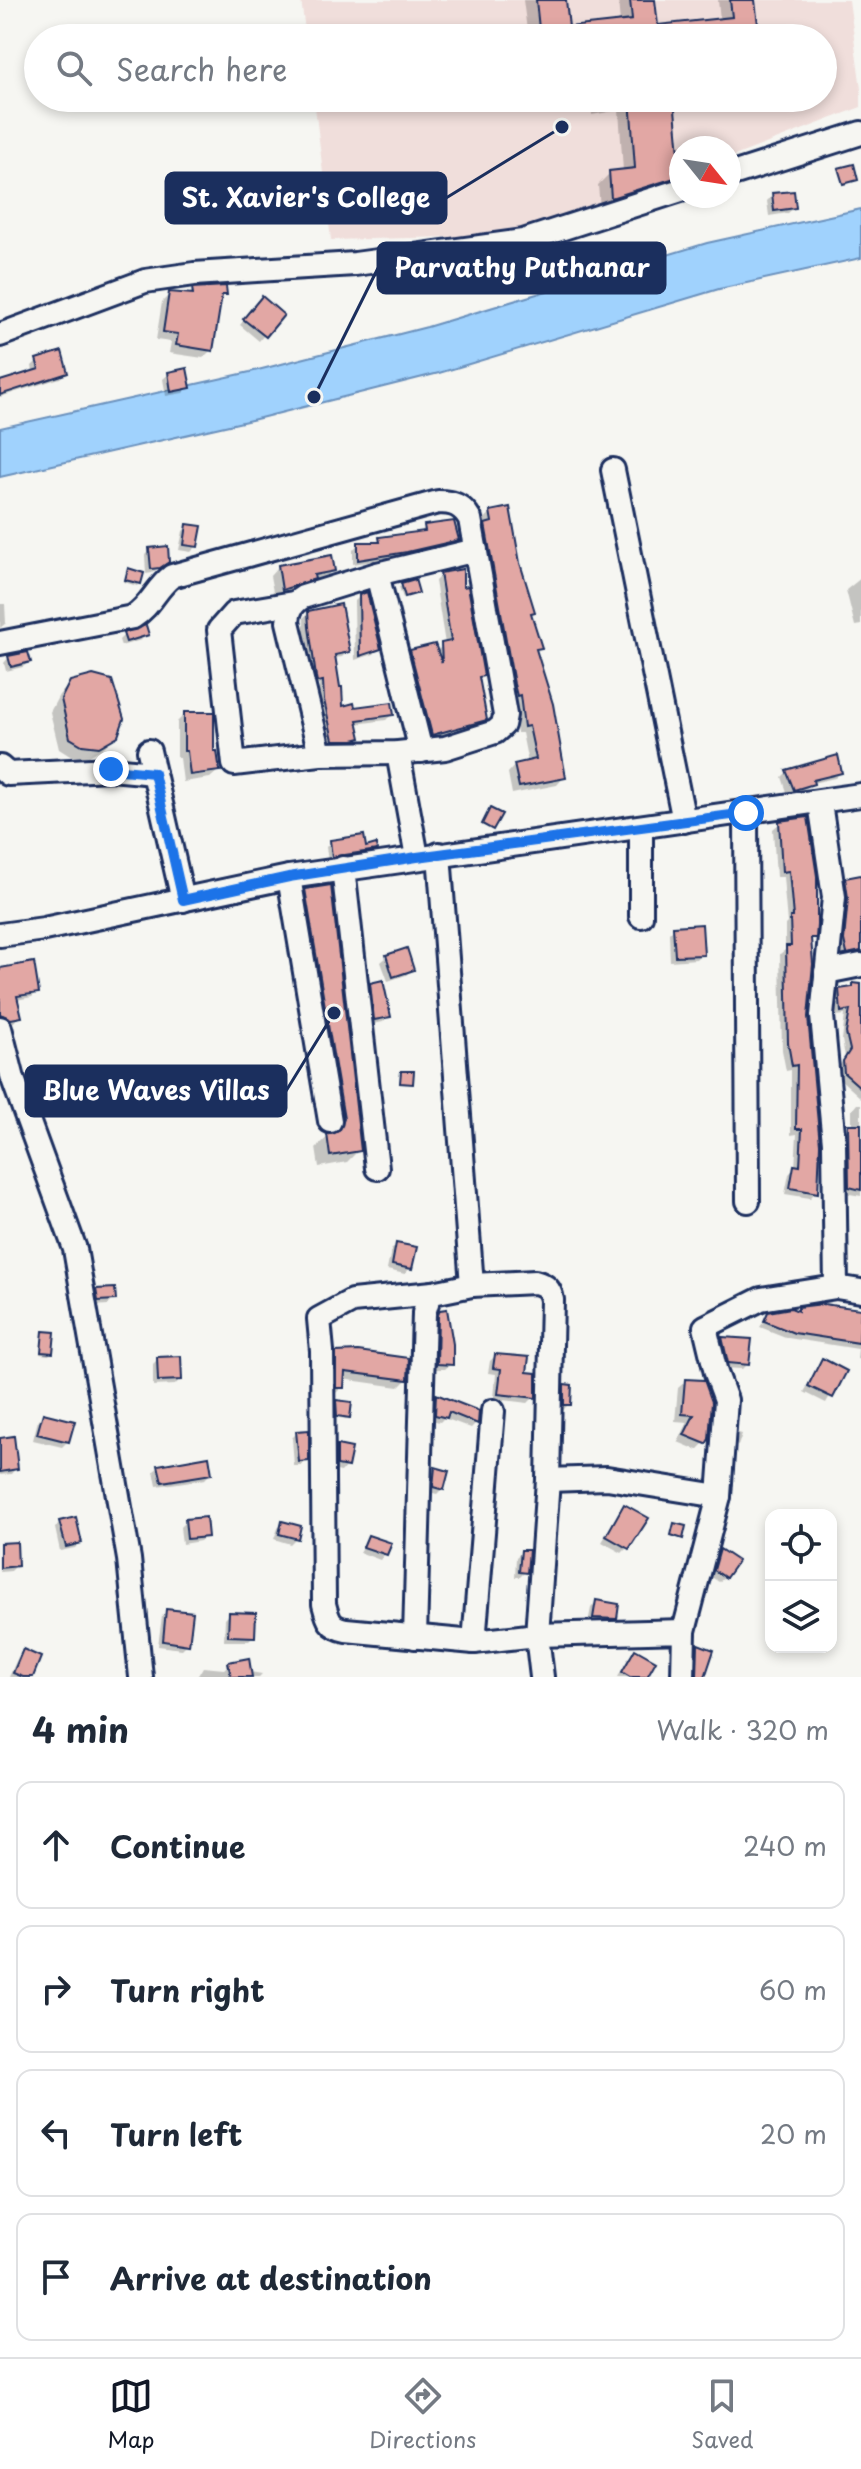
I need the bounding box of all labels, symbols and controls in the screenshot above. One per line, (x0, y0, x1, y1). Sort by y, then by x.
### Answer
search box (24, 24, 837, 112)
icon: search (52, 46, 96, 90)
text: Search here (116, 46, 288, 91)
north arrow (669, 136, 741, 208)
callout: St. Xavier's College (166, 173, 446, 223)
text: St. Xavier's College (182, 177, 430, 216)
callout: Parvathy Puthanar (378, 243, 665, 293)
text: Parvathy Puthanar (394, 247, 650, 286)
route end (93, 751, 129, 787)
route start (728, 795, 764, 831)
callout: Blue Waves Villas (26, 1066, 286, 1116)
text: Blue Waves Villas (42, 1070, 270, 1109)
map controls (765, 1509, 837, 1653)
button: locate (765, 1509, 837, 1581)
button: layers (765, 1581, 837, 1653)
text: 4 min (32, 1703, 129, 1755)
text: Walk · 320 m (656, 1710, 829, 1749)
icon: ahead (34, 1823, 78, 1867)
text: Continue (110, 1823, 245, 1868)
text: 240 m (743, 1826, 827, 1865)
icon: right (34, 1967, 78, 2011)
text: Turn right (110, 1967, 265, 2012)
text: 60 m (759, 1970, 827, 2009)
icon: left (34, 2111, 78, 2155)
text: Turn left (110, 2111, 242, 2156)
text: 20 m (760, 2114, 827, 2153)
icon: arrive (34, 2255, 78, 2299)
text: Arrive at destination (110, 2255, 432, 2300)
tab: Map (107, 2374, 154, 2455)
tab: Directions (369, 2374, 476, 2455)
tab: Saved (691, 2374, 754, 2455)

